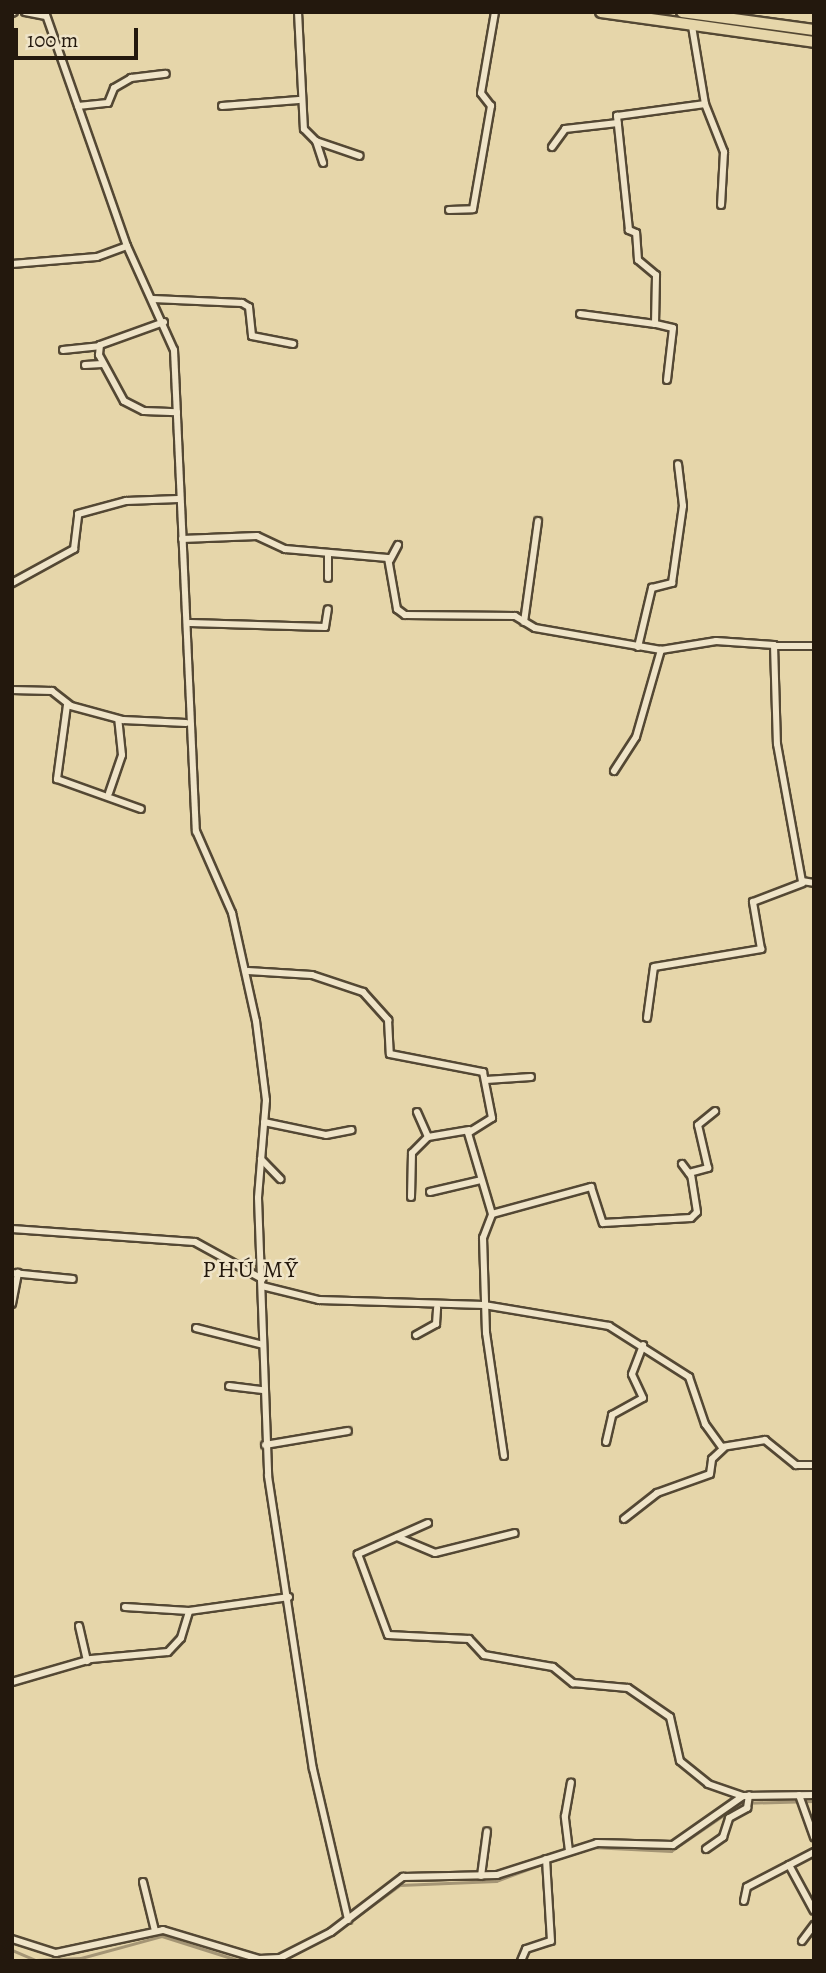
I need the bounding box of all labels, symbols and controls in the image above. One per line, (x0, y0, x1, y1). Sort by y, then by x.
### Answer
scale bar (18, 14, 142, 58)
text: 100 m (27, 26, 78, 54)
district label: PHÚ MỸ (203, 1256, 299, 1284)

